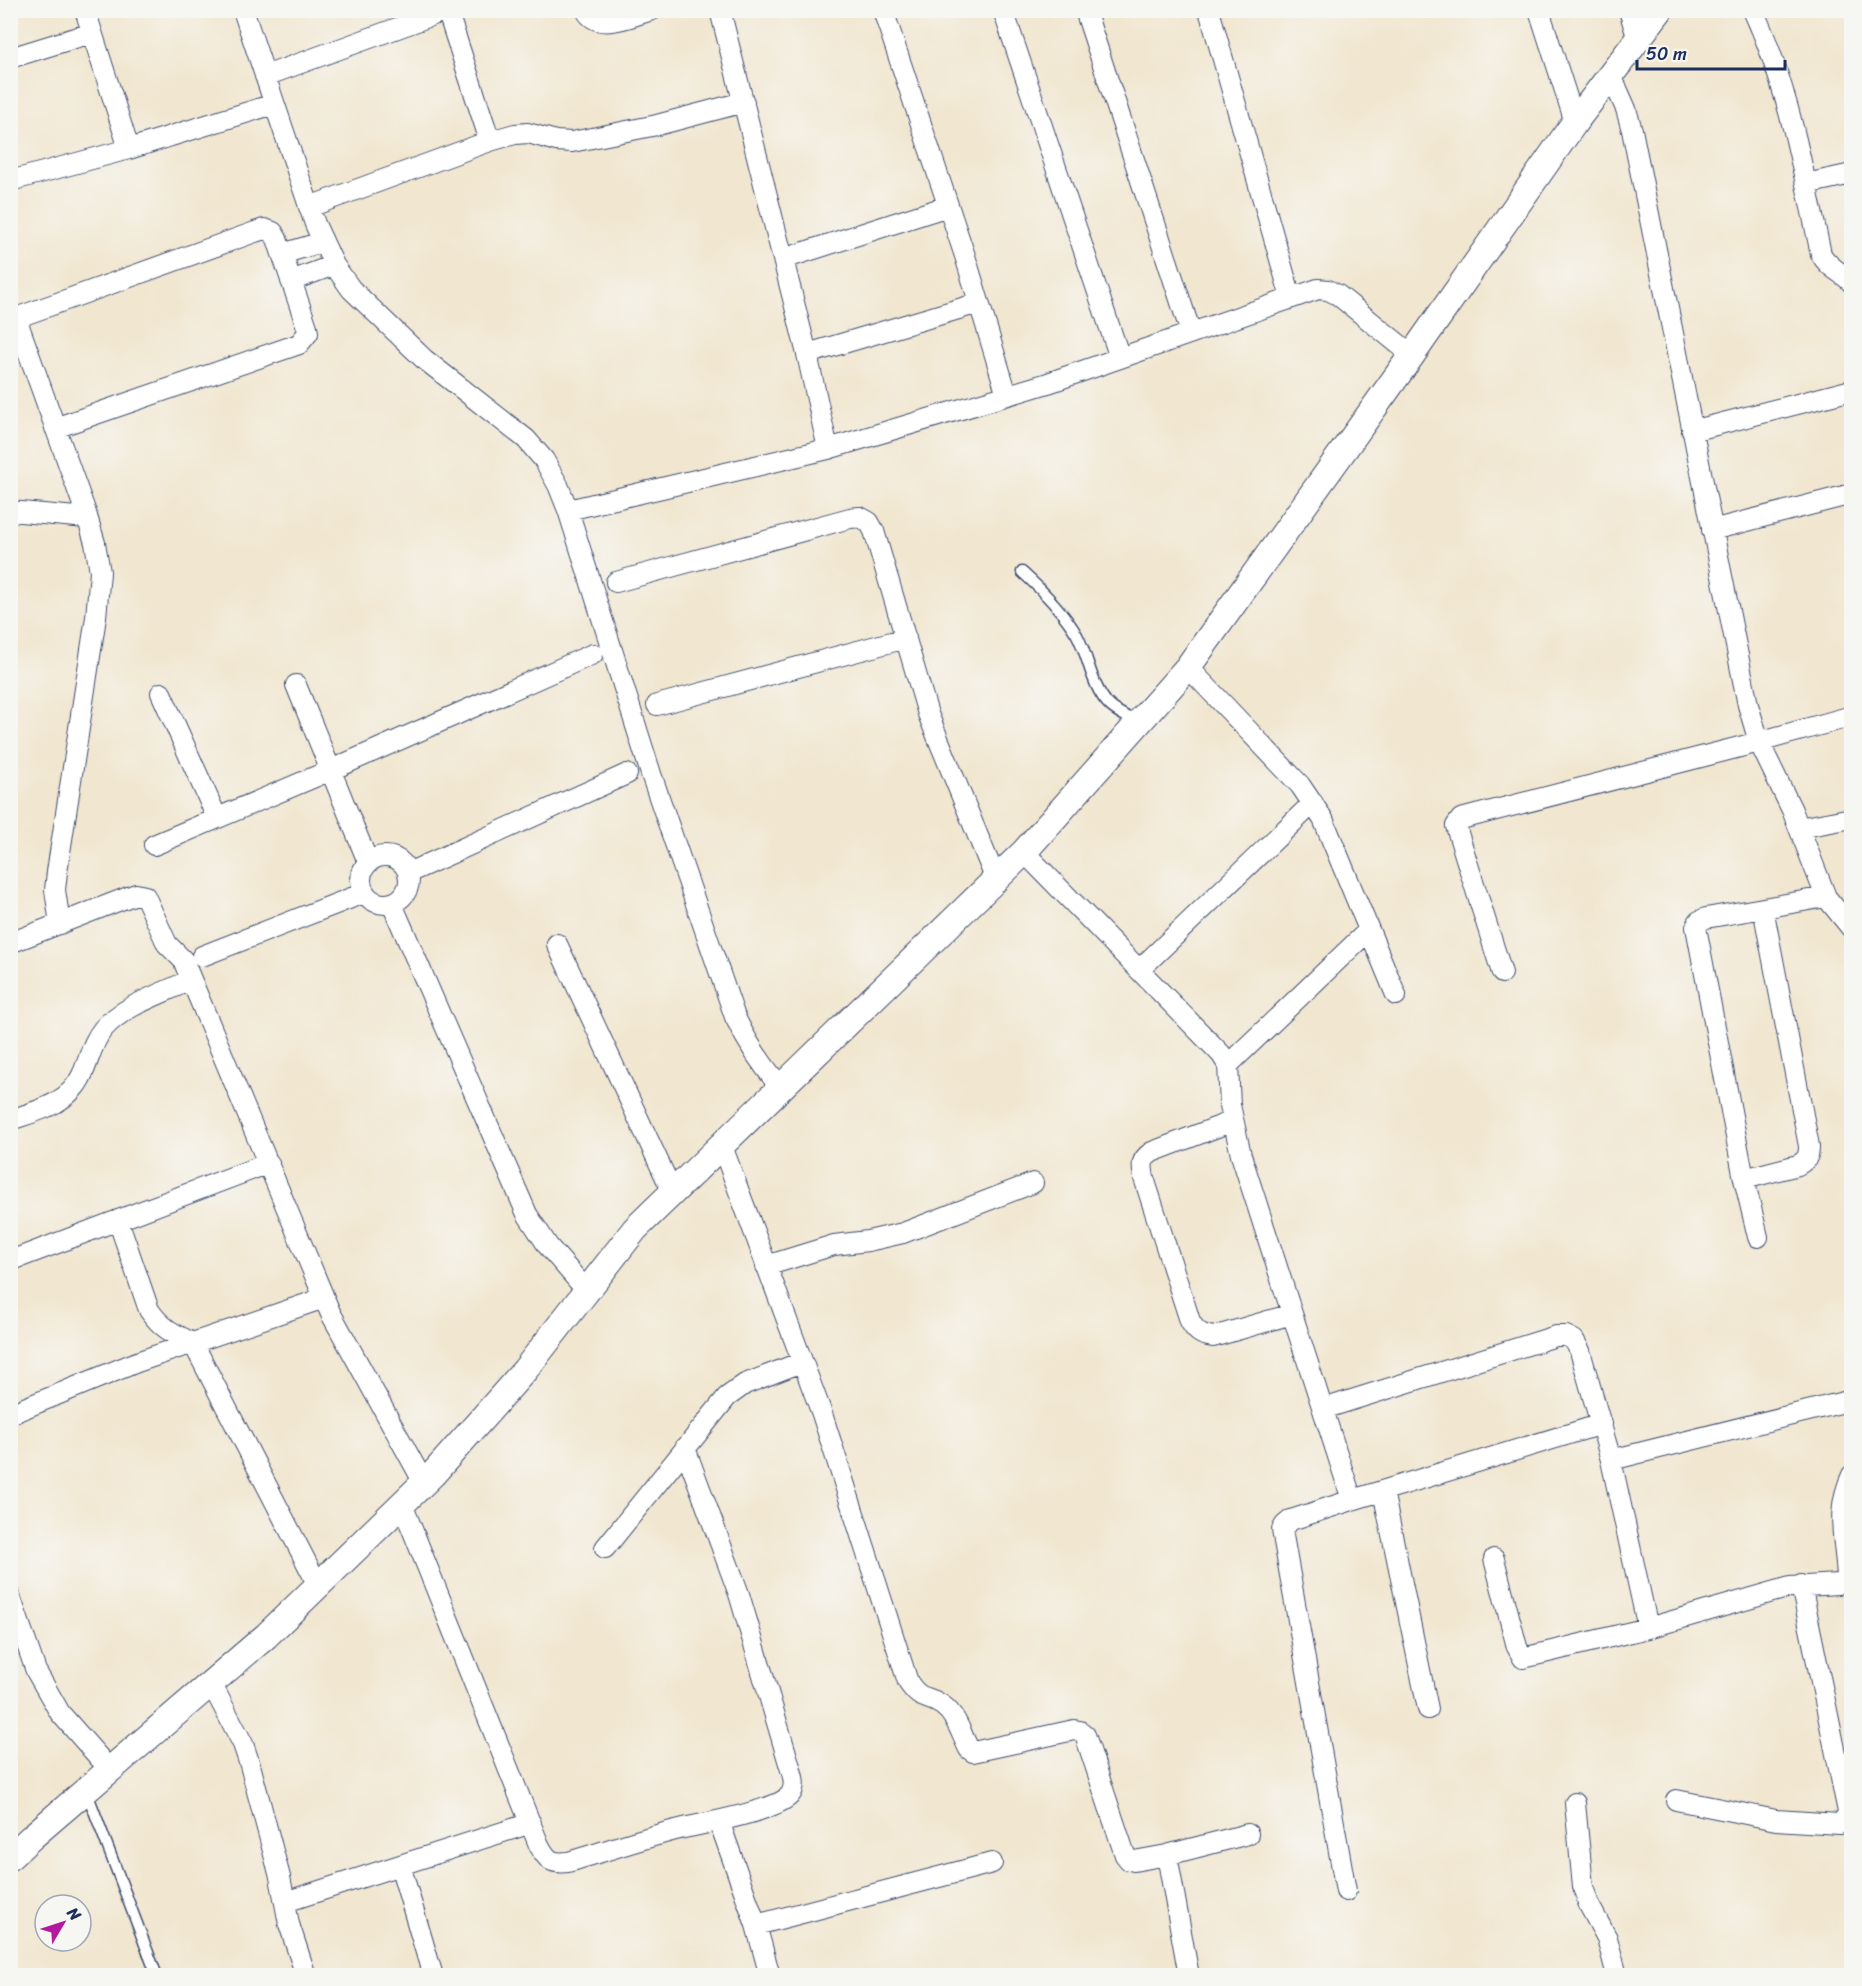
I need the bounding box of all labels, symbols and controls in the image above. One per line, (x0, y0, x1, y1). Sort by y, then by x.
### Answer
scale bar (1637, 33, 1786, 71)
text: 50 m (1646, 38, 1687, 70)
north arrow (33, 1893, 93, 1953)
text: N (59, 1900, 90, 1928)

